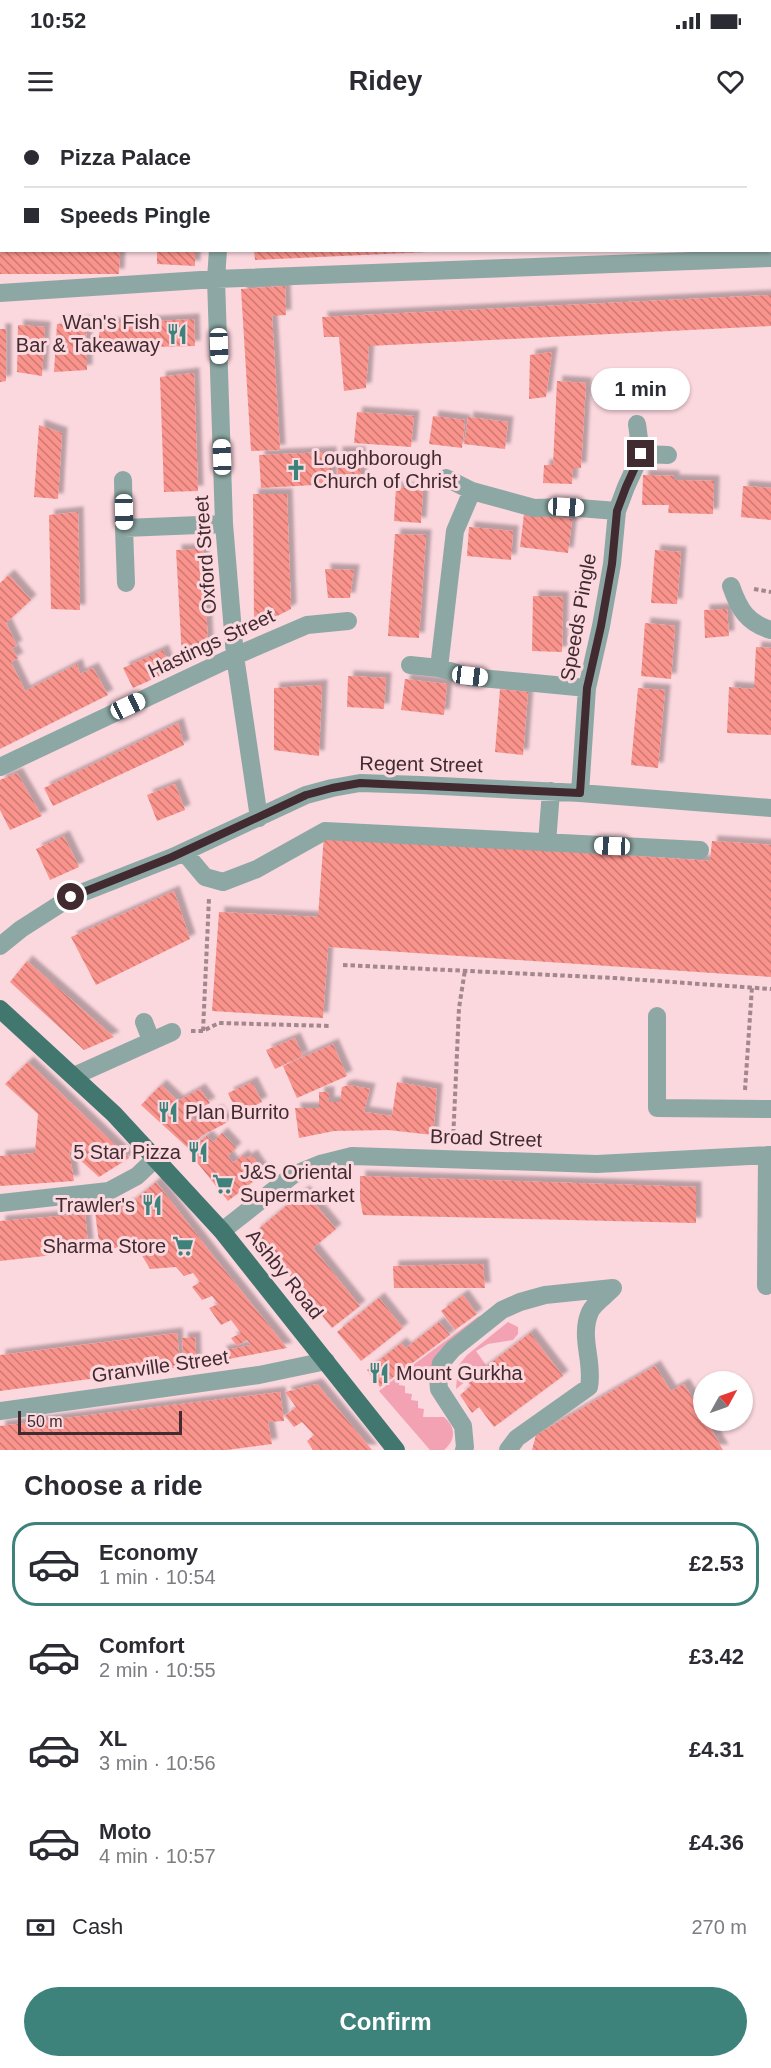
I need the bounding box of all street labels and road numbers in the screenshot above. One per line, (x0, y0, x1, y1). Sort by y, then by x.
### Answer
street label: Oxford Street (190, 494, 220, 615)
street label: Speeds Pingle (556, 552, 600, 682)
street label: Hastings Street (144, 604, 278, 682)
street label: Regent Street (359, 752, 483, 776)
street label: Broad Street (430, 1125, 543, 1151)
street label: Ashby Road (242, 1225, 328, 1323)
street label: Granville Street (90, 1345, 230, 1386)

